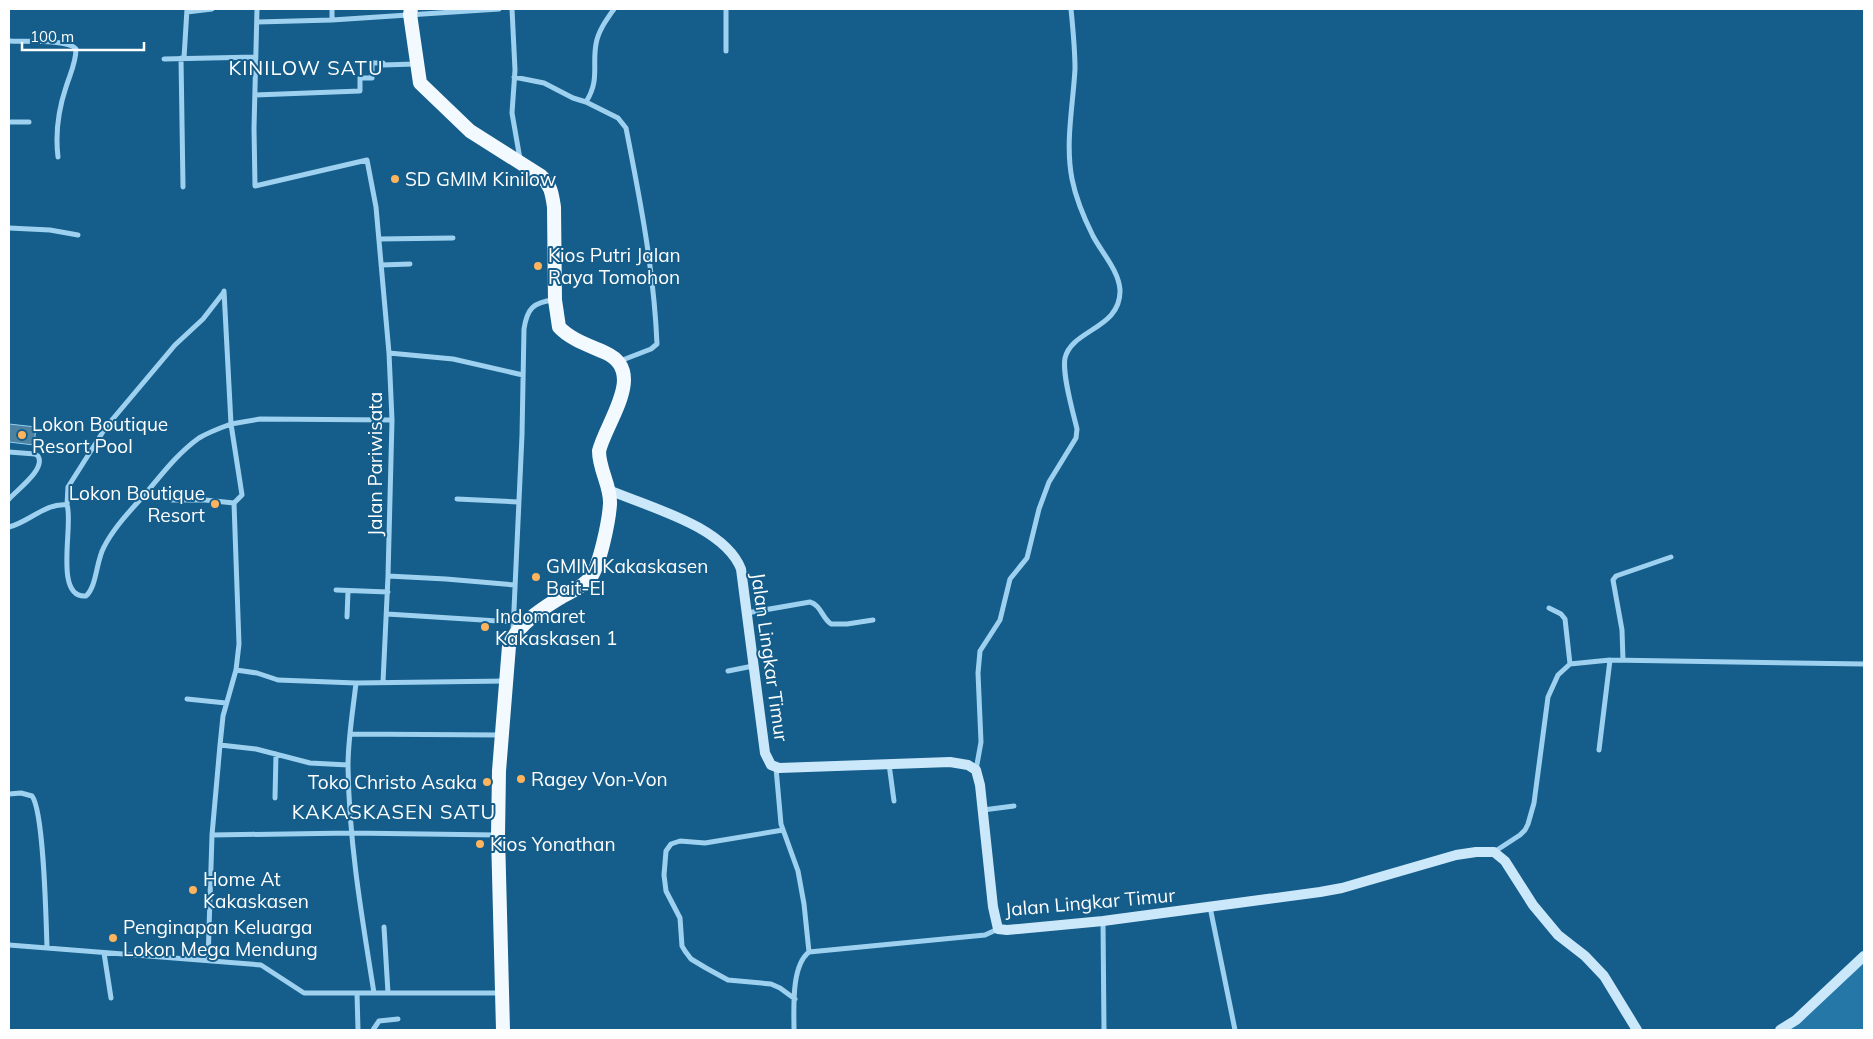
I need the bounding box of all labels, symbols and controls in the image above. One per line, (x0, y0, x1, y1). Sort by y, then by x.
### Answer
scale bar (22, 20, 145, 52)
text: 100 m (30, 27, 74, 46)
district label: KINILOW SATU (229, 55, 384, 80)
place label: SD GMIM Kinilow (405, 167, 556, 191)
marker: SD GMIM Kinilow (389, 173, 401, 185)
place label: Kios Putri Jalan Raya Tomohon (548, 243, 681, 289)
marker: Kios Putri Jalan Raya Tomohon (532, 260, 544, 272)
street label: Jalan Pariwisata (363, 392, 387, 536)
place label: Lokon Boutique Resort Pool (32, 412, 168, 458)
marker: Lokon Boutique Resort Pool (16, 429, 28, 441)
place label: Lokon Boutique Resort (69, 481, 205, 527)
marker: Lokon Boutique Resort (209, 498, 221, 510)
place label: GMIM Kakaskasen Bait-El (546, 554, 708, 600)
marker: GMIM Kakaskasen Bait-El (530, 571, 542, 583)
street label: Jalan Lingkar Timur (746, 571, 794, 743)
place label: Indomaret Kakaskasen 1 (495, 604, 617, 650)
marker: Indomaret Kakaskasen 1 (479, 621, 491, 633)
place label: Ragey Von-Von (531, 767, 668, 791)
place label: Toko Christo Asaka (308, 770, 477, 794)
marker: Ragey Von-Von (515, 773, 527, 785)
marker: Toko Christo Asaka (481, 776, 493, 788)
district label: KAKASKASEN SATU (292, 799, 496, 824)
place label: Kios Yonathan (490, 832, 616, 856)
marker: Kios Yonathan (474, 838, 486, 850)
place label: Home At Kakaskasen (203, 867, 309, 913)
street label: Jalan Lingkar Timur (1004, 883, 1176, 921)
marker: Home At Kakaskasen (187, 884, 199, 896)
place label: Penginapan Keluarga Lokon Mega Mendung (123, 915, 318, 961)
marker: Penginapan Keluarga Lokon Mega Mendung (107, 932, 119, 944)

